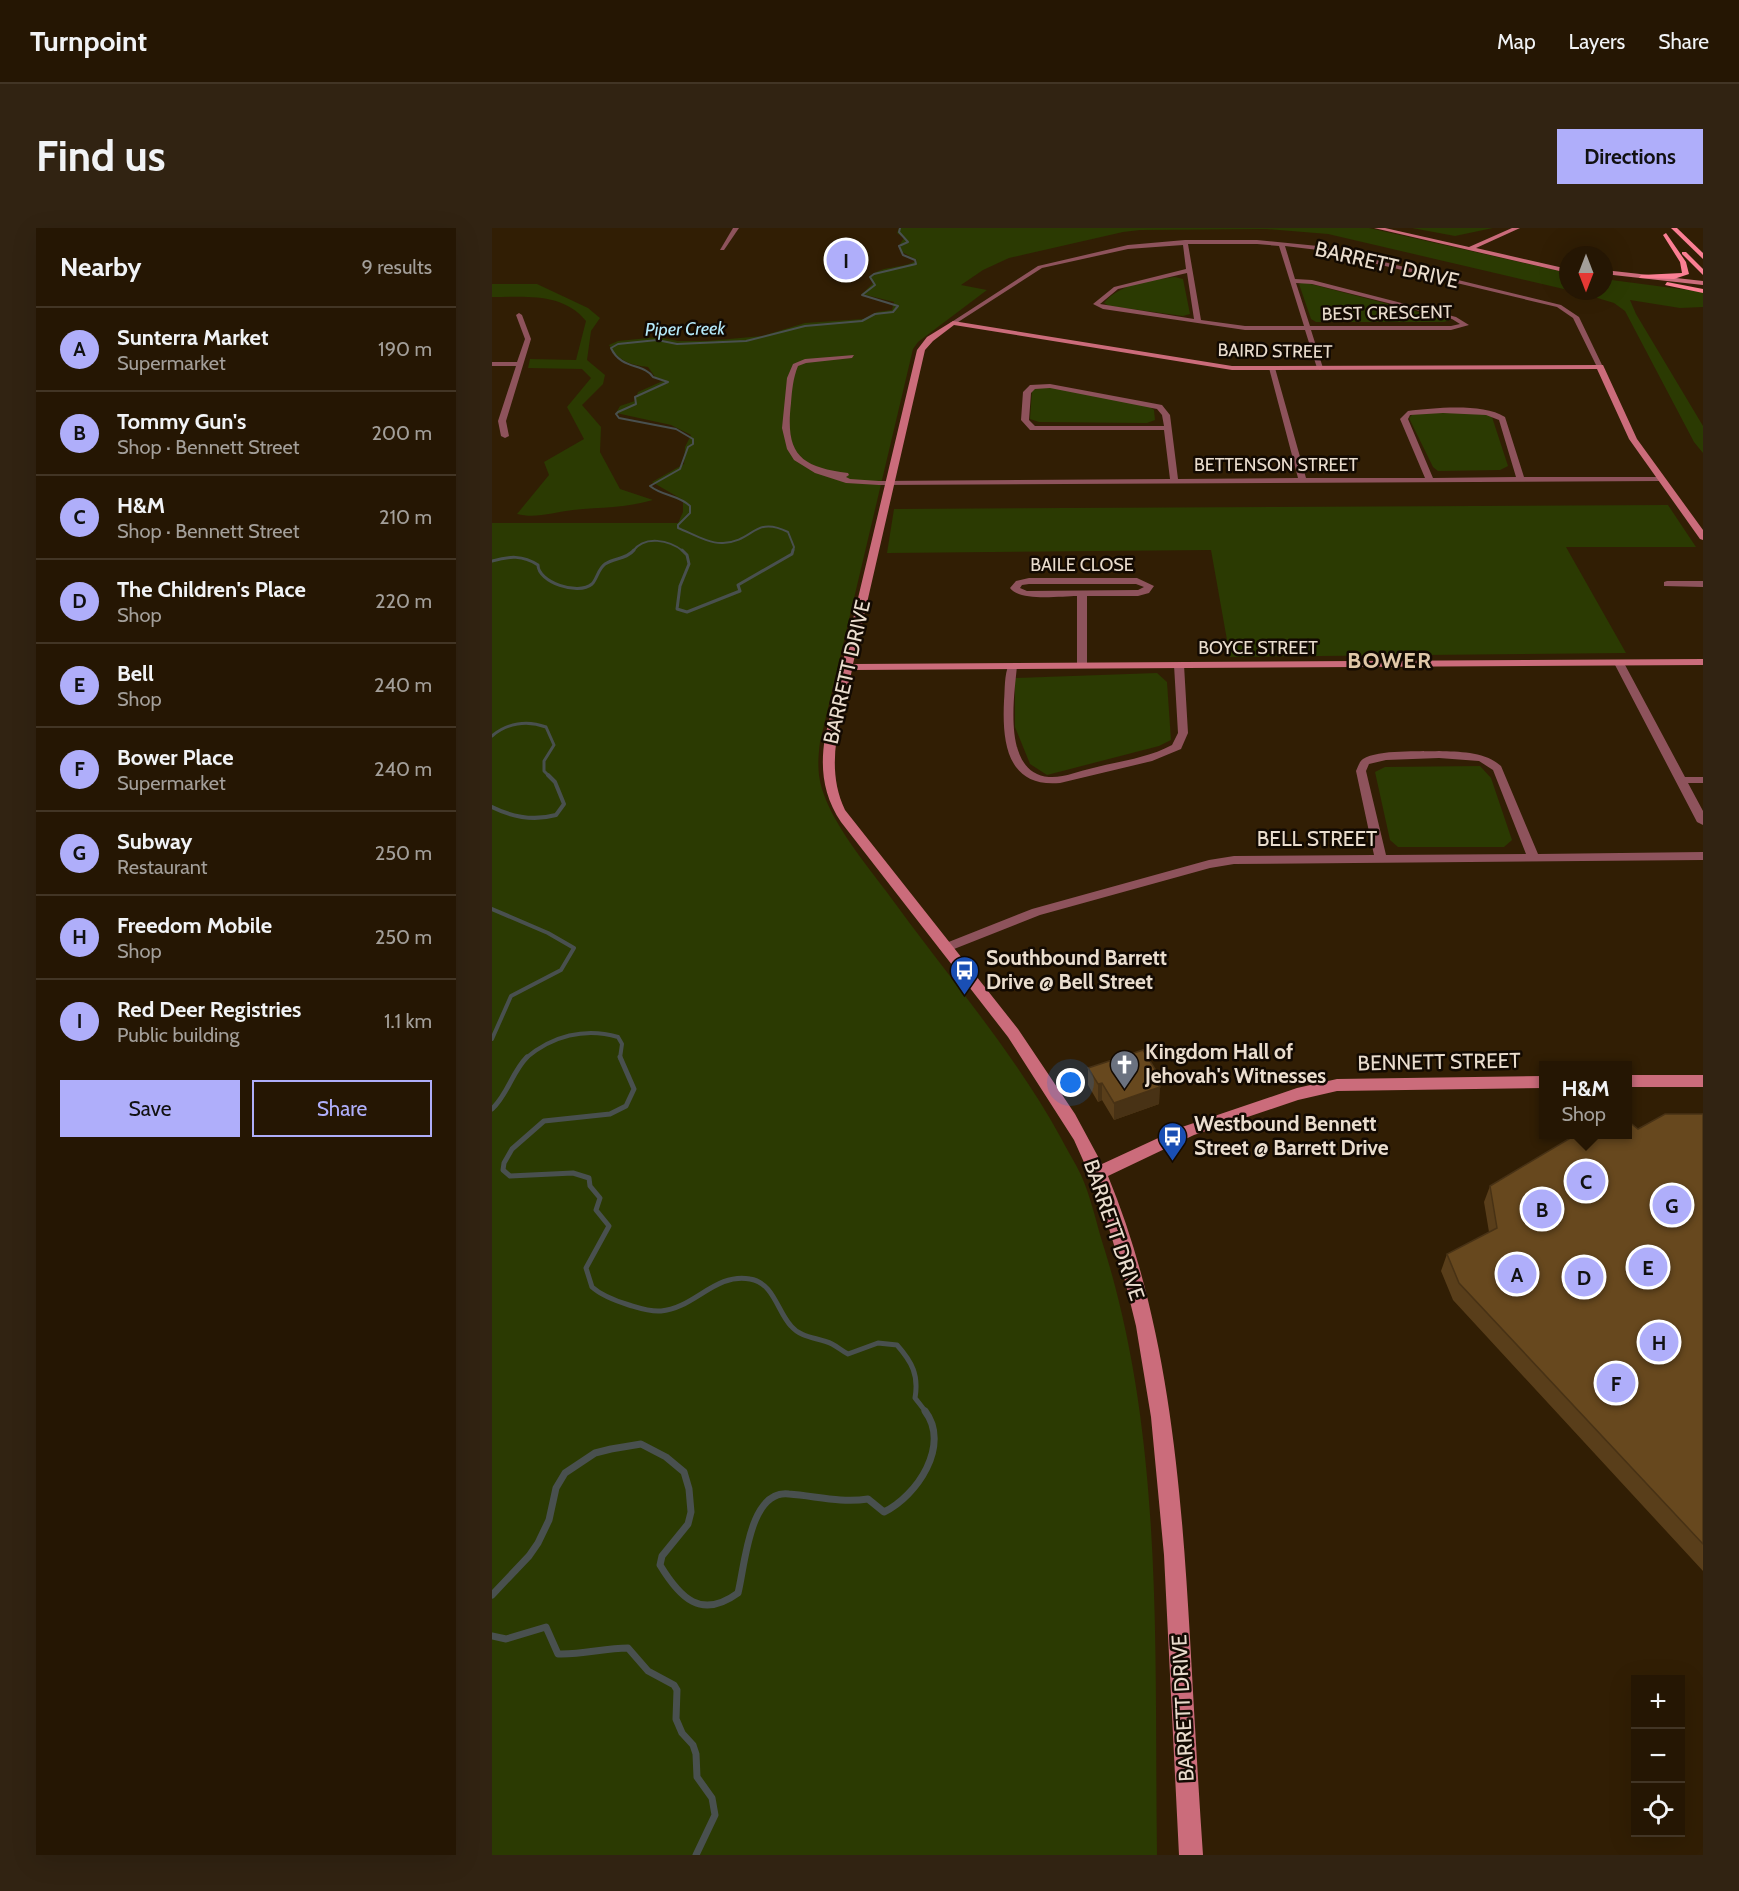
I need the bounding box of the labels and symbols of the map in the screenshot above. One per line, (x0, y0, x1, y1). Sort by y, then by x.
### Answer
street label: BARRETT DRIVE (1313, 236, 1462, 293)
pin: I (826, 237, 866, 282)
north arrow (1559, 246, 1613, 300)
street label: BEST CRESCENT (1321, 301, 1453, 325)
water label: Piper Creek (645, 317, 726, 341)
street label: BAIRD STREET (1217, 339, 1333, 363)
street label: BETTENSON STREET (1194, 454, 1358, 476)
street label: BAILE CLOSE (1030, 554, 1134, 576)
street label: BARRETT DRIVE (818, 597, 875, 746)
street label: BOYCE STREET (1198, 637, 1318, 659)
district label: BOWER (1347, 647, 1433, 674)
street label: BELL STREET (1257, 826, 1377, 851)
place label: Southbound Barrett Drive @ Bell Street (986, 945, 1167, 994)
bus stop icon: Southbound Barrett Drive @ Bell Street (949, 954, 981, 996)
place label: Kingdom Hall of Jehovah's Witnesses (1144, 1039, 1326, 1088)
church icon: Kingdom Hall of Jehovah's Witnesses (1108, 1048, 1140, 1090)
street label: BENNETT STREET (1357, 1048, 1521, 1075)
your location (1056, 1068, 1085, 1097)
place label: Westbound Bennett Street @ Barrett Drive (1194, 1111, 1389, 1160)
bus stop icon: Westbound Bennett Street @ Barrett Drive (1157, 1120, 1189, 1162)
street label: BARRETT DRIVE (1079, 1156, 1150, 1304)
pin: C (1566, 1158, 1606, 1204)
pin: G (1652, 1182, 1692, 1228)
pin: B (1522, 1186, 1562, 1232)
pin: E (1628, 1244, 1668, 1290)
pin: A (1498, 1252, 1536, 1296)
pin: D (1564, 1254, 1604, 1300)
pin: H (1640, 1320, 1678, 1364)
pin: F (1596, 1360, 1636, 1406)
street label: BARRETT DRIVE (1166, 1634, 1199, 1782)

